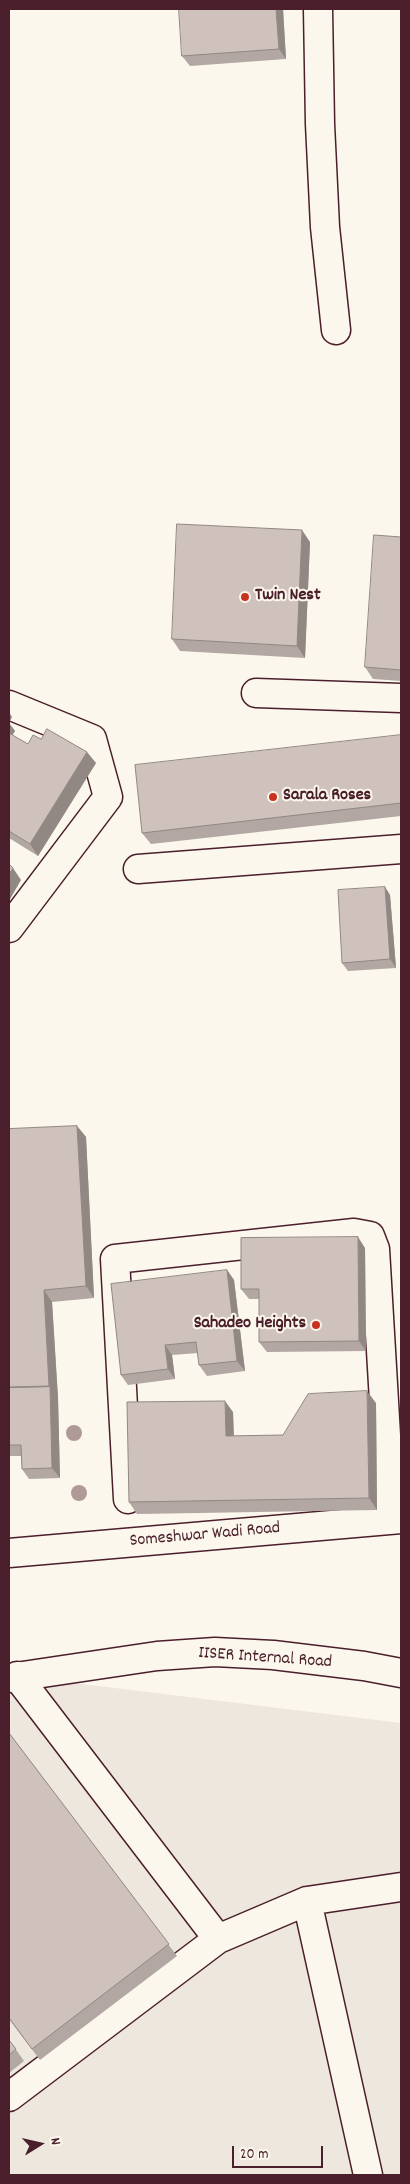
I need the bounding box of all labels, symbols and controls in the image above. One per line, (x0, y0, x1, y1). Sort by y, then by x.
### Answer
place label: Twin Nest (255, 586, 321, 608)
marker: Twin Nest (239, 591, 251, 603)
place label: Sarala Roses (283, 786, 371, 808)
marker: Sarala Roses (267, 791, 279, 803)
place label: Sahadeo Heights (194, 1314, 306, 1336)
marker: Sahadeo Heights (310, 1319, 322, 1331)
street label: Someshwar Wadi Road (129, 1519, 281, 1553)
street label: IISER Internal Road (197, 1644, 333, 1674)
north arrow (15, 2119, 65, 2169)
text: N (44, 2136, 65, 2147)
scale bar (235, 2136, 326, 2168)
text: 20 m (240, 2144, 268, 2166)

